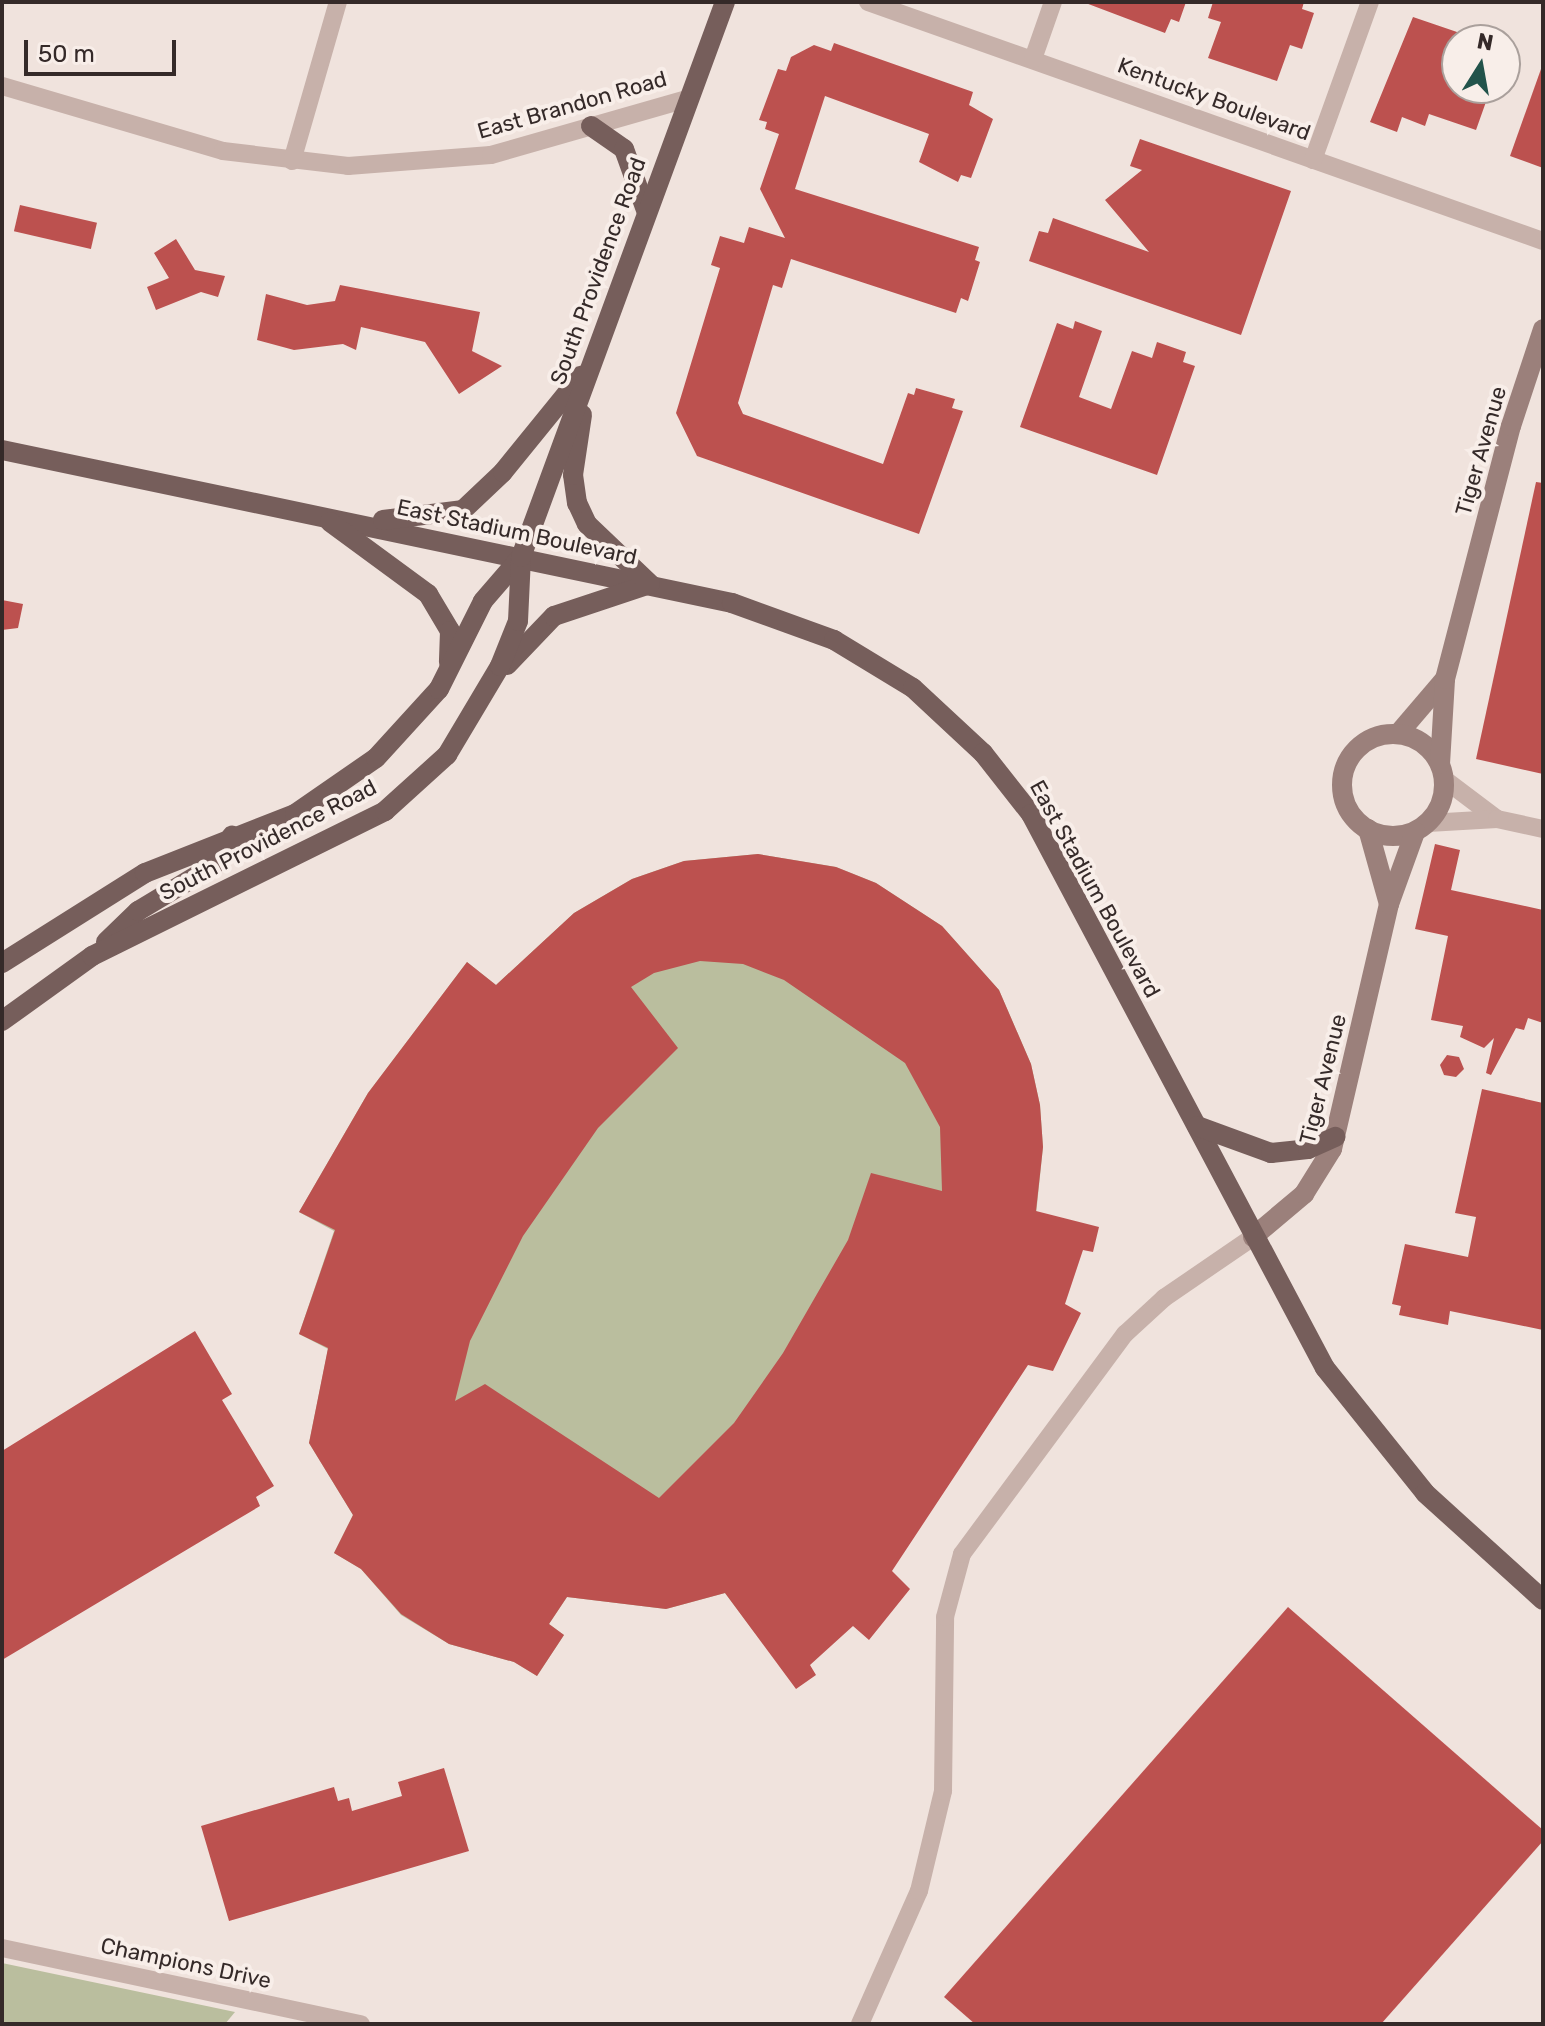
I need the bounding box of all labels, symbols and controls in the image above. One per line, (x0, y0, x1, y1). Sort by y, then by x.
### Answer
scale bar (28, 24, 180, 74)
north arrow (1441, 24, 1521, 104)
text: N (1475, 27, 1496, 57)
text: 50 m (38, 40, 95, 68)
street label: Kentucky Boulevard (1114, 52, 1314, 146)
street label: East Brandon Road (474, 65, 670, 145)
street label: South Providence Road (545, 154, 651, 388)
street label: Tiger Avenue (1450, 383, 1512, 519)
street label: East Stadium Boulevard (395, 494, 639, 570)
street label: South Providence Road (155, 774, 381, 906)
street label: East Stadium Boulevard (1024, 776, 1166, 1002)
street label: Tiger Avenue (1294, 1011, 1352, 1147)
street label: Champions Drive (98, 1932, 274, 1994)

